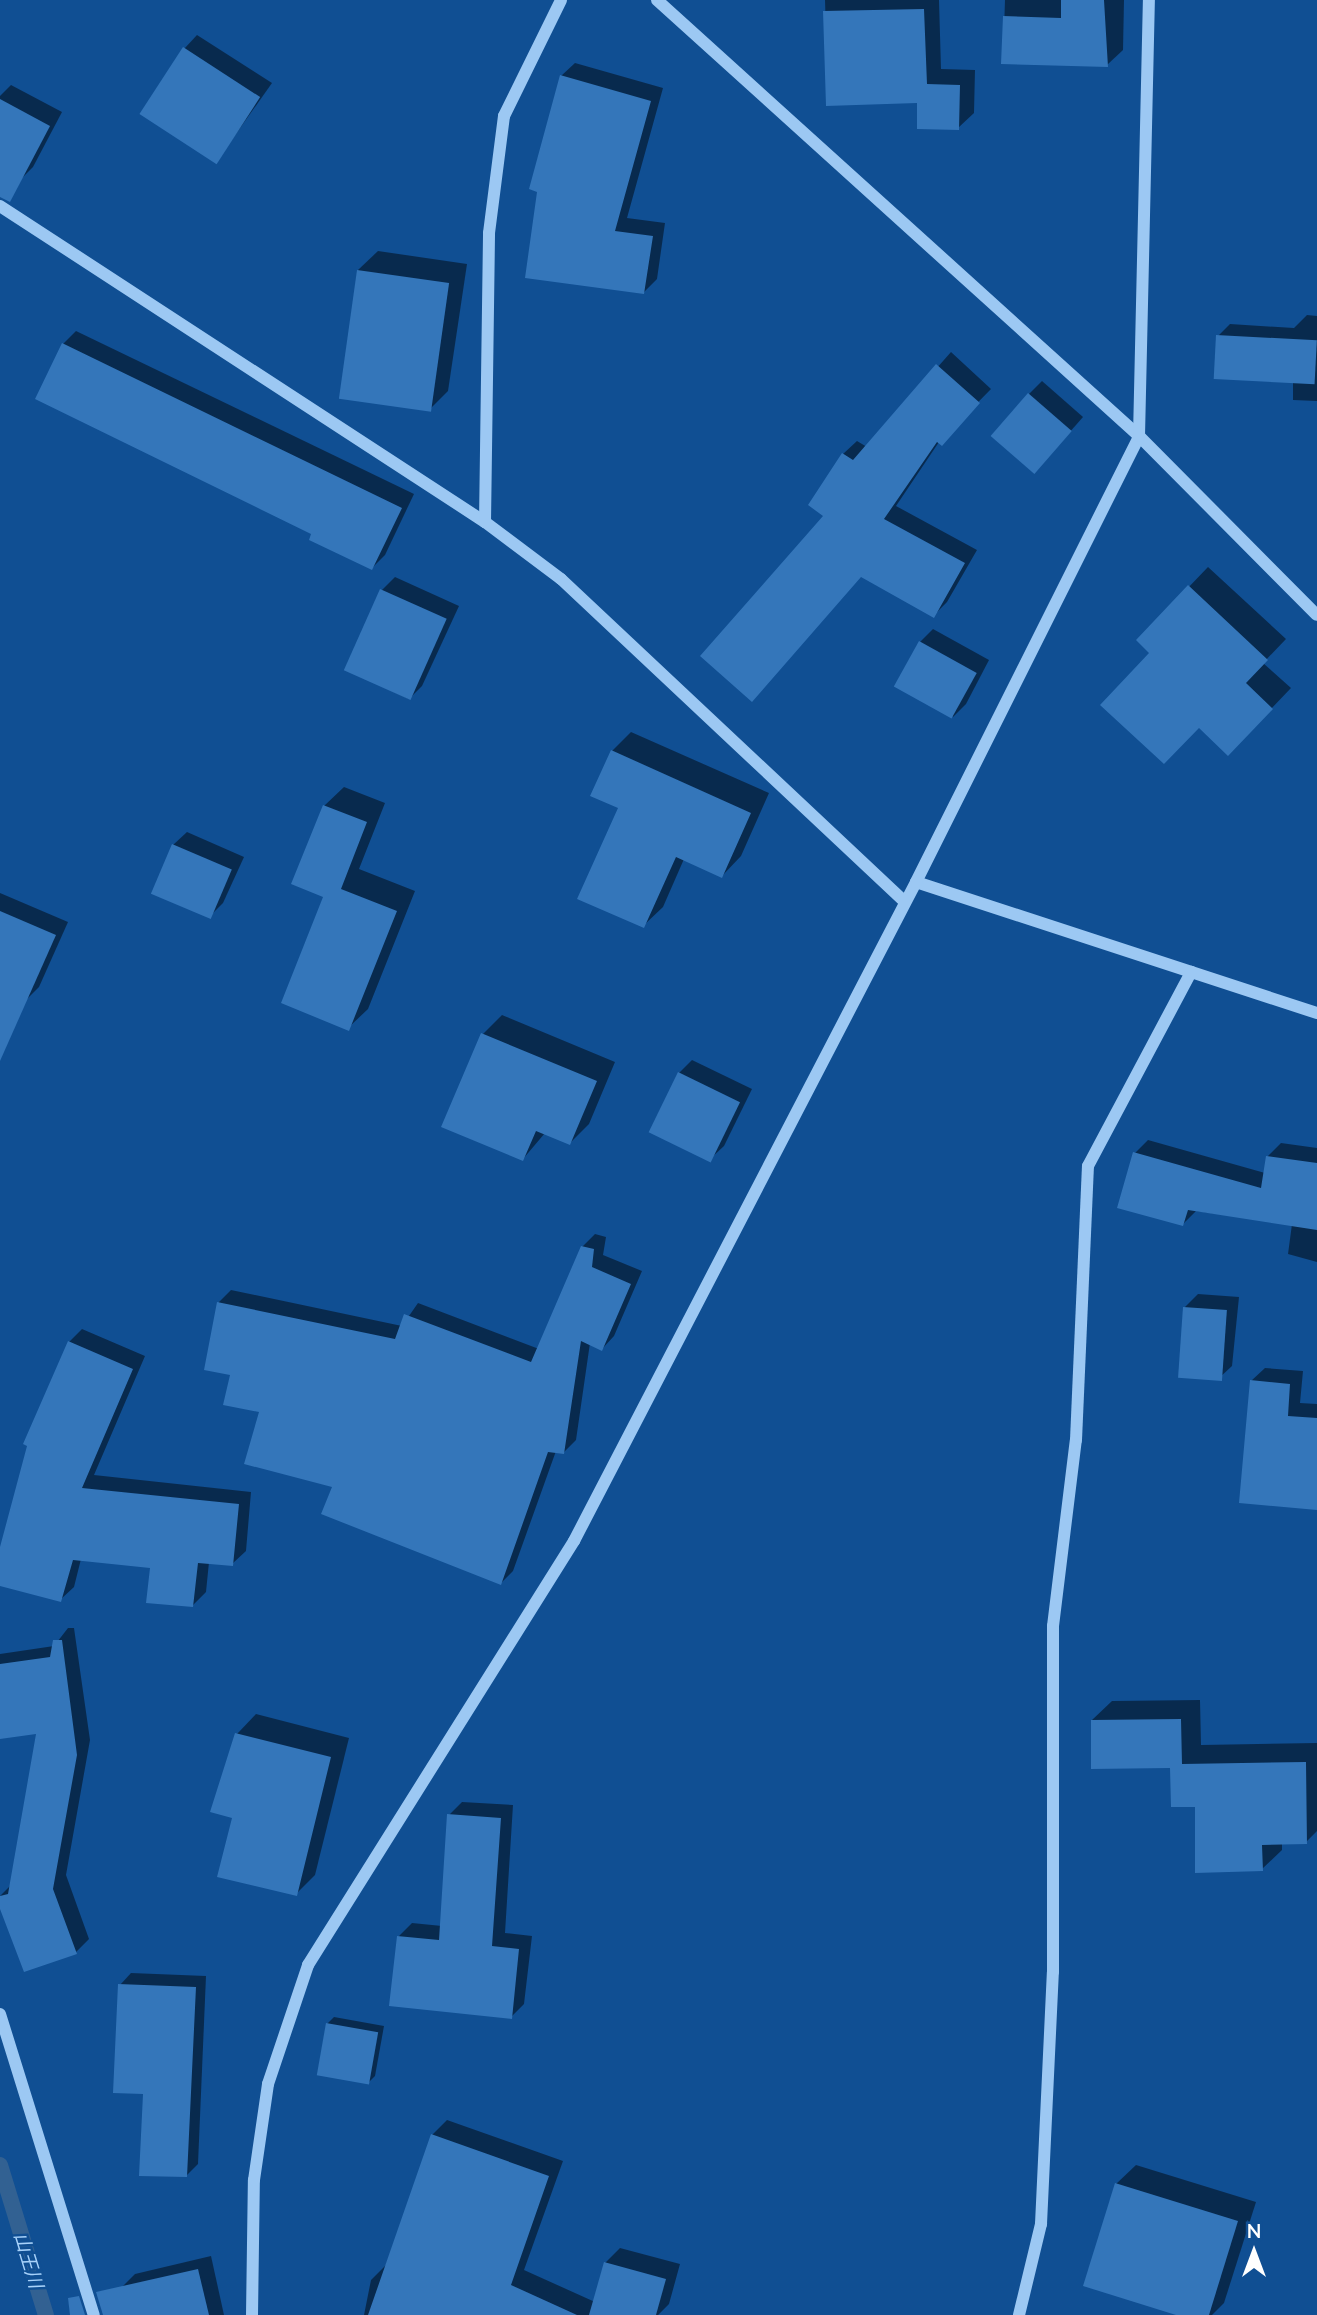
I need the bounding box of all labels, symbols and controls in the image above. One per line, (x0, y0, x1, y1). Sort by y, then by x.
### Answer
north arrow (1219, 2217, 1289, 2287)
text: N (1247, 2219, 1261, 2242)
water label: 山王川 (10, 2229, 48, 2291)

